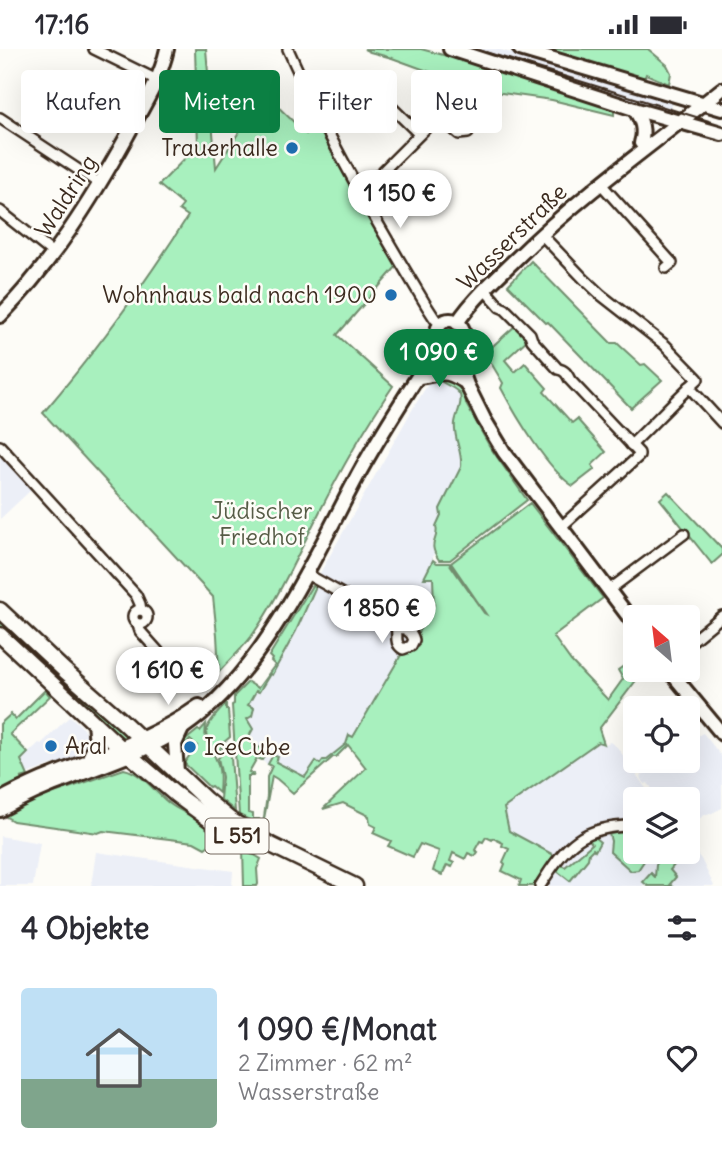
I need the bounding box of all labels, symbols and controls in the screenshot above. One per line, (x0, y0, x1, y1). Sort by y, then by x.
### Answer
text: 17:16 (35, 8, 89, 41)
chip: Kaufen (21, 70, 145, 133)
chip: Mieten (159, 70, 280, 133)
chip: Filter (294, 70, 397, 133)
chip: Neu (411, 70, 502, 133)
place label: Trauerhalle (161, 133, 278, 162)
marker: Trauerhalle (284, 140, 300, 156)
street label: Waldring (28, 149, 103, 242)
pin: 1 150 € (335, 171, 465, 230)
street label: Wasserstraße (451, 177, 573, 296)
text: 1 150 € (364, 178, 436, 207)
place label: Wohnhaus bald nach 1900 (102, 280, 377, 309)
marker: Wohnhaus bald nach 1900 (383, 287, 399, 303)
pin: 1 090 € (374, 329, 504, 389)
text: 1 090 € (400, 337, 478, 366)
park label: Jüdischer Friedhof (212, 496, 313, 551)
pin: 1 850 € (317, 585, 447, 645)
text: 1 850 € (344, 593, 420, 622)
north arrow (623, 605, 700, 683)
map controls (623, 605, 700, 864)
pin: 1 610 € (103, 647, 233, 707)
text: 1 610 € (132, 655, 204, 684)
button: locate (623, 696, 700, 773)
place label: Aral (65, 731, 107, 760)
place label: IceCube (204, 732, 290, 761)
marker: Aral (43, 738, 59, 754)
marker: IceCube (182, 739, 198, 755)
button: layers (623, 787, 700, 864)
road number: L 551 (205, 819, 268, 853)
text: 4 Objekte (21, 909, 149, 947)
icon: filters (663, 909, 701, 947)
text: 1 090 €/Monat (238, 1010, 437, 1048)
icon: home (77, 1016, 161, 1100)
icon: heart (663, 1039, 701, 1077)
text: 2 Zimmer · 62 m² (238, 1048, 413, 1077)
text: Wasserstraße (238, 1077, 379, 1106)

